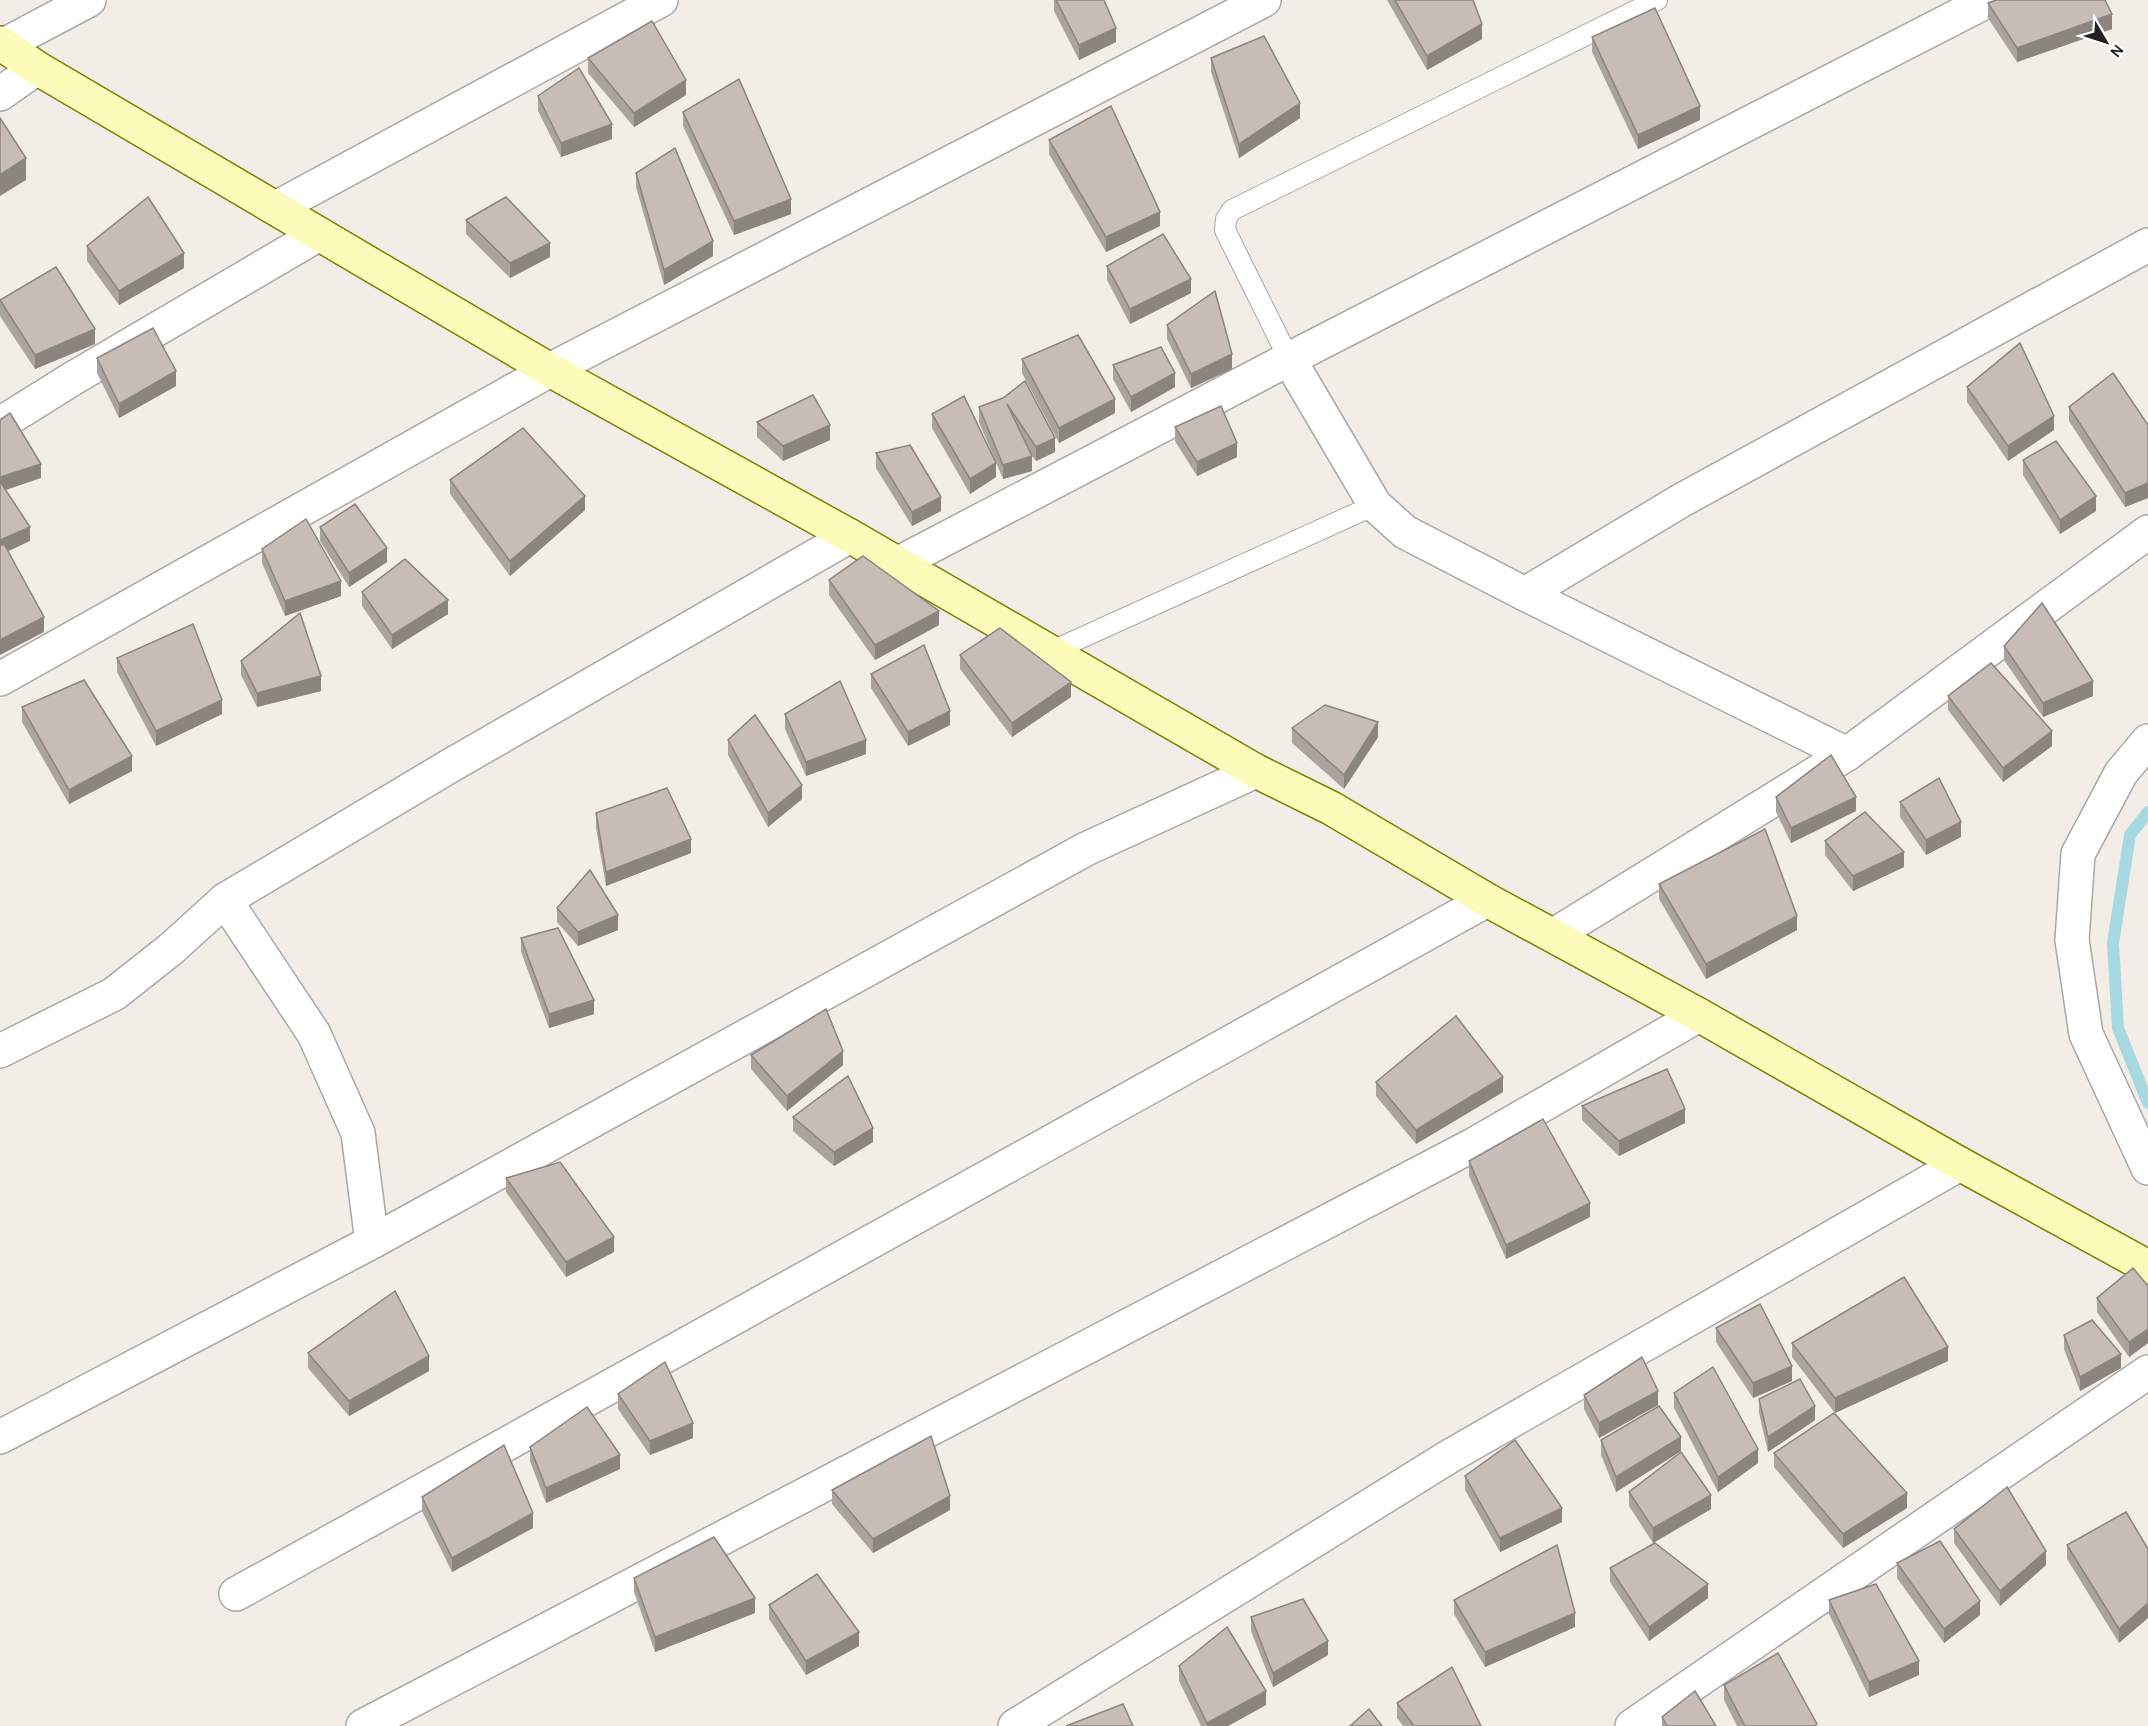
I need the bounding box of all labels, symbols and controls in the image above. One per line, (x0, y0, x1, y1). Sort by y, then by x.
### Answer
north arrow (2076, 12, 2136, 72)
text: N (2106, 41, 2128, 62)

